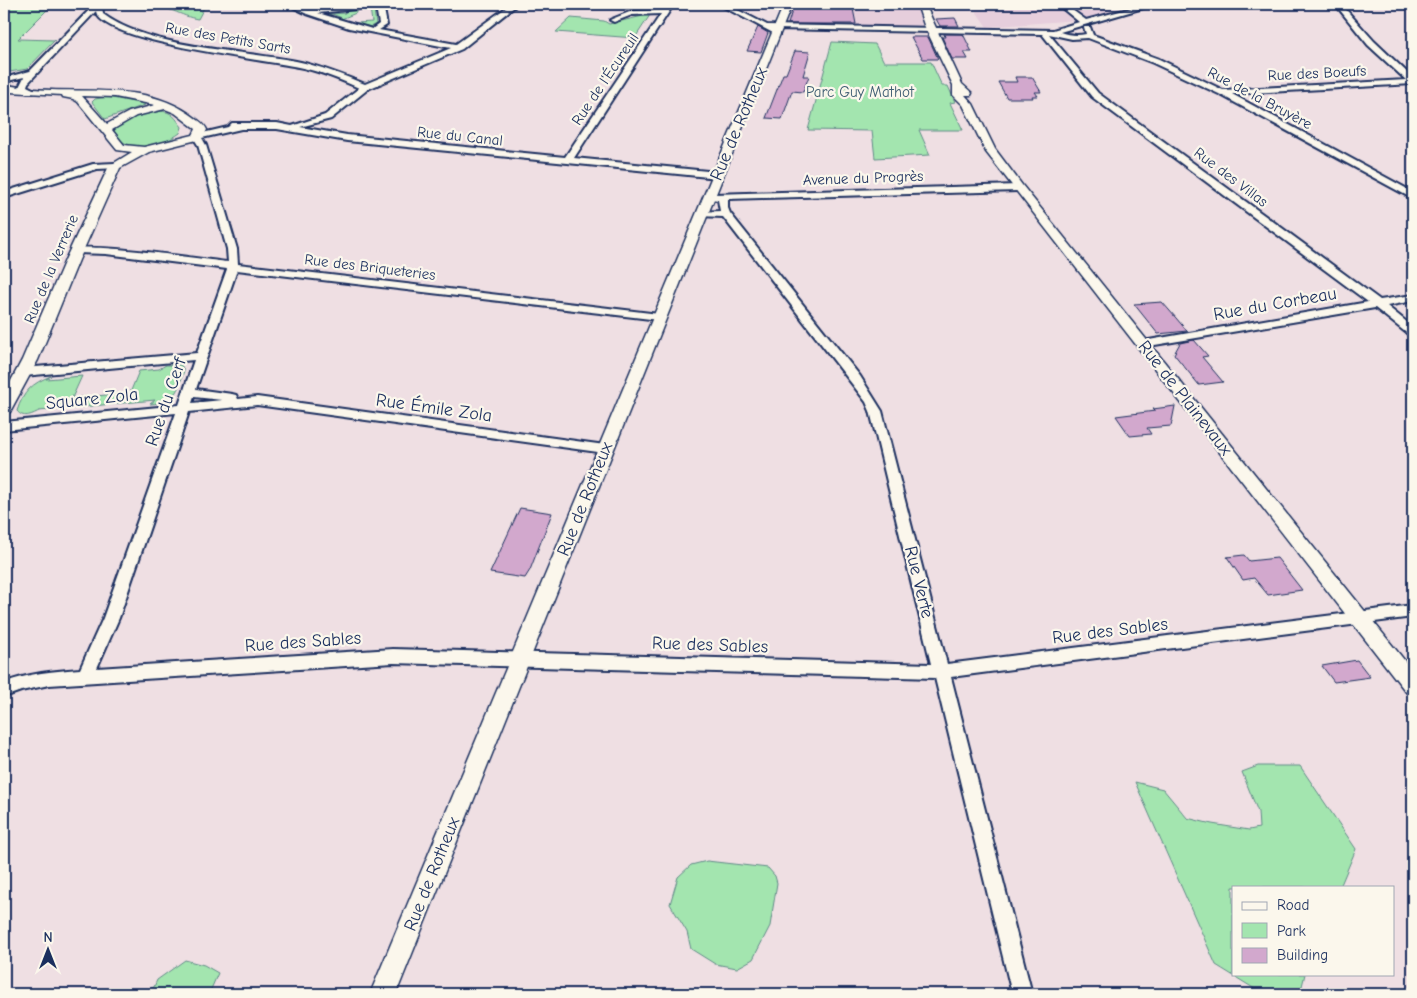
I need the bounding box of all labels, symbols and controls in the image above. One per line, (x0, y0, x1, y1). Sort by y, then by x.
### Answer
street label: Rue des Petits Sarts (164, 18, 292, 58)
street label: Rue de l'Écureuil (567, 29, 642, 129)
street label: Rue des Boeufs (1267, 61, 1367, 85)
street label: Rue de la Bruyère (1205, 63, 1316, 133)
street label: Rue de Rotheux (706, 64, 772, 184)
park label: Parc Guy Mathot (806, 83, 915, 101)
street label: Rue du Canal (416, 123, 504, 149)
street label: Rue des Villas (1191, 143, 1271, 211)
street label: Avenue du Progrès (802, 167, 924, 189)
street label: Rue de la Verrerie (20, 212, 82, 326)
street label: Rue des Briqueteries (303, 250, 437, 284)
street label: Rue du Corbeau (1212, 283, 1338, 325)
street label: Rue de Plainevaux (1134, 336, 1237, 460)
street label: Rue du Cerf (141, 354, 191, 449)
street label: Square Zola (45, 384, 139, 414)
street label: Rue Émile Zola (375, 388, 494, 427)
street label: Rue de Rotheux (553, 439, 618, 559)
street label: Rue Verte (900, 544, 938, 620)
street label: Rue des Sables (1051, 613, 1169, 649)
street label: Rue des Sables (244, 627, 362, 657)
street label: Rue des Sables (652, 632, 768, 658)
street label: Rue de Rotheux (400, 814, 465, 934)
legend (1232, 886, 1394, 976)
text: Road (1277, 896, 1309, 914)
text: Park (1277, 922, 1306, 940)
north arrow (22, 926, 72, 976)
text: N (43, 929, 53, 946)
text: Building (1277, 946, 1328, 964)

